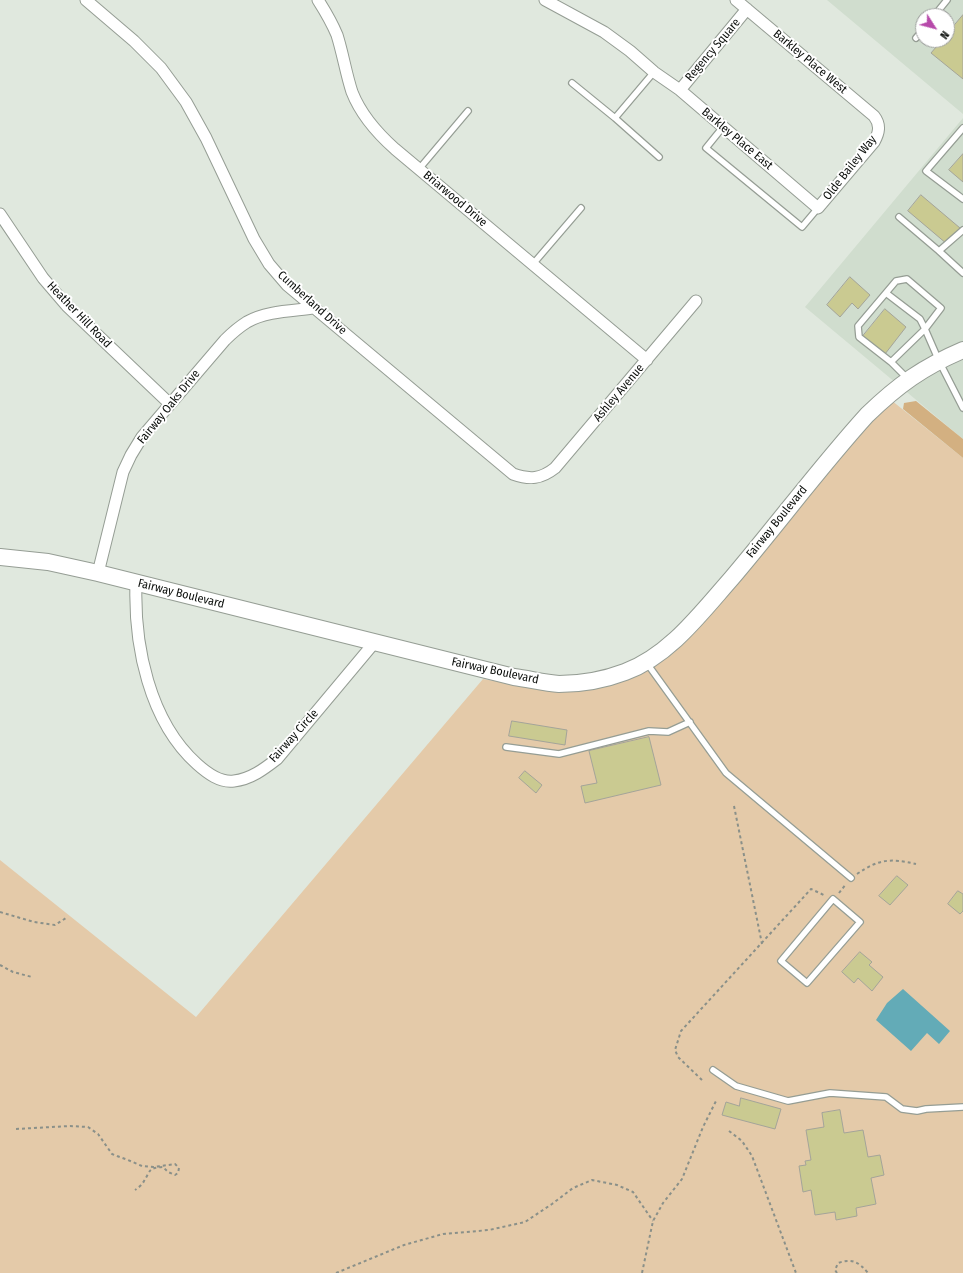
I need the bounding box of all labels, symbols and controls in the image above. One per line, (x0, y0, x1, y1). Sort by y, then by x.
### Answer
north arrow (915, 8, 955, 48)
street label: Regency Square (683, 16, 743, 84)
street label: Barkley Place West (770, 27, 850, 97)
text: N (937, 28, 952, 41)
street label: Barkley Place East (698, 105, 776, 173)
street label: Olde Bailey Way (820, 133, 880, 203)
street label: Briarwood Drive (420, 168, 490, 230)
street label: Cumberland Drive (275, 268, 349, 338)
street label: Heather Hill Road (44, 279, 114, 351)
street label: Ashley Avenue (591, 361, 647, 425)
street label: Fairway Oaks Drive (135, 367, 203, 447)
street label: Fairway Boulevard (744, 483, 810, 561)
street label: Fairway Boulevard (136, 576, 226, 612)
street label: Fairway Boulevard (450, 655, 540, 687)
street label: Fairway Circle (266, 707, 322, 765)

